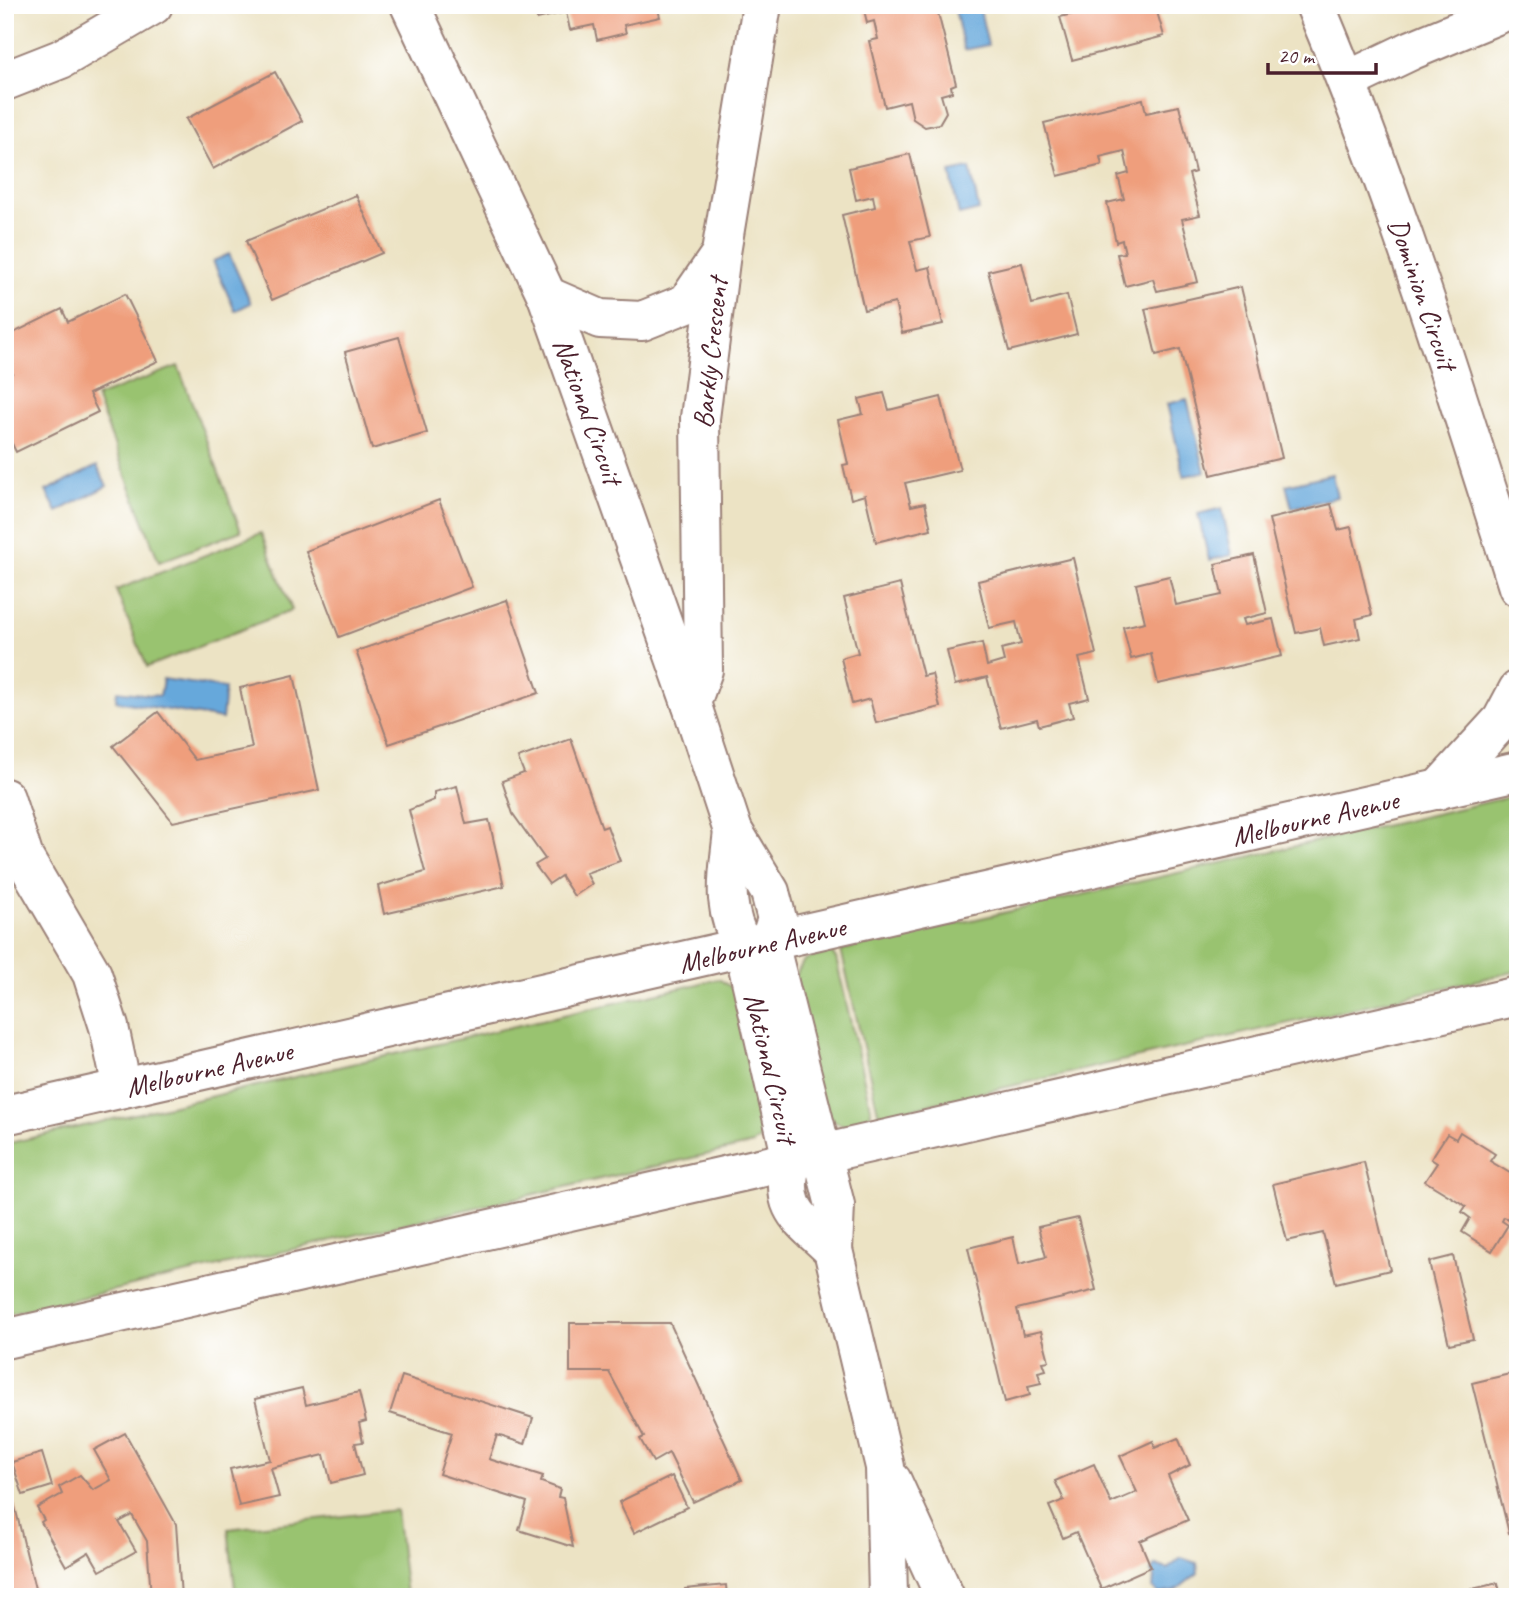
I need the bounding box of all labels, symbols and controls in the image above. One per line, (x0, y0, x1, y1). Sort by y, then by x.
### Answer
scale bar (1268, 32, 1376, 76)
text: 20 m (1278, 43, 1316, 69)
street label: Dominion Circuit (1381, 214, 1466, 378)
street label: Barkly Crescent (685, 272, 736, 430)
street label: National Circuit (545, 333, 632, 492)
street label: Melbourne Avenue (1228, 781, 1403, 854)
street label: Melbourne Avenue (675, 908, 850, 981)
street label: National Circuit (737, 990, 806, 1150)
street label: Melbourne Avenue (122, 1032, 297, 1105)

